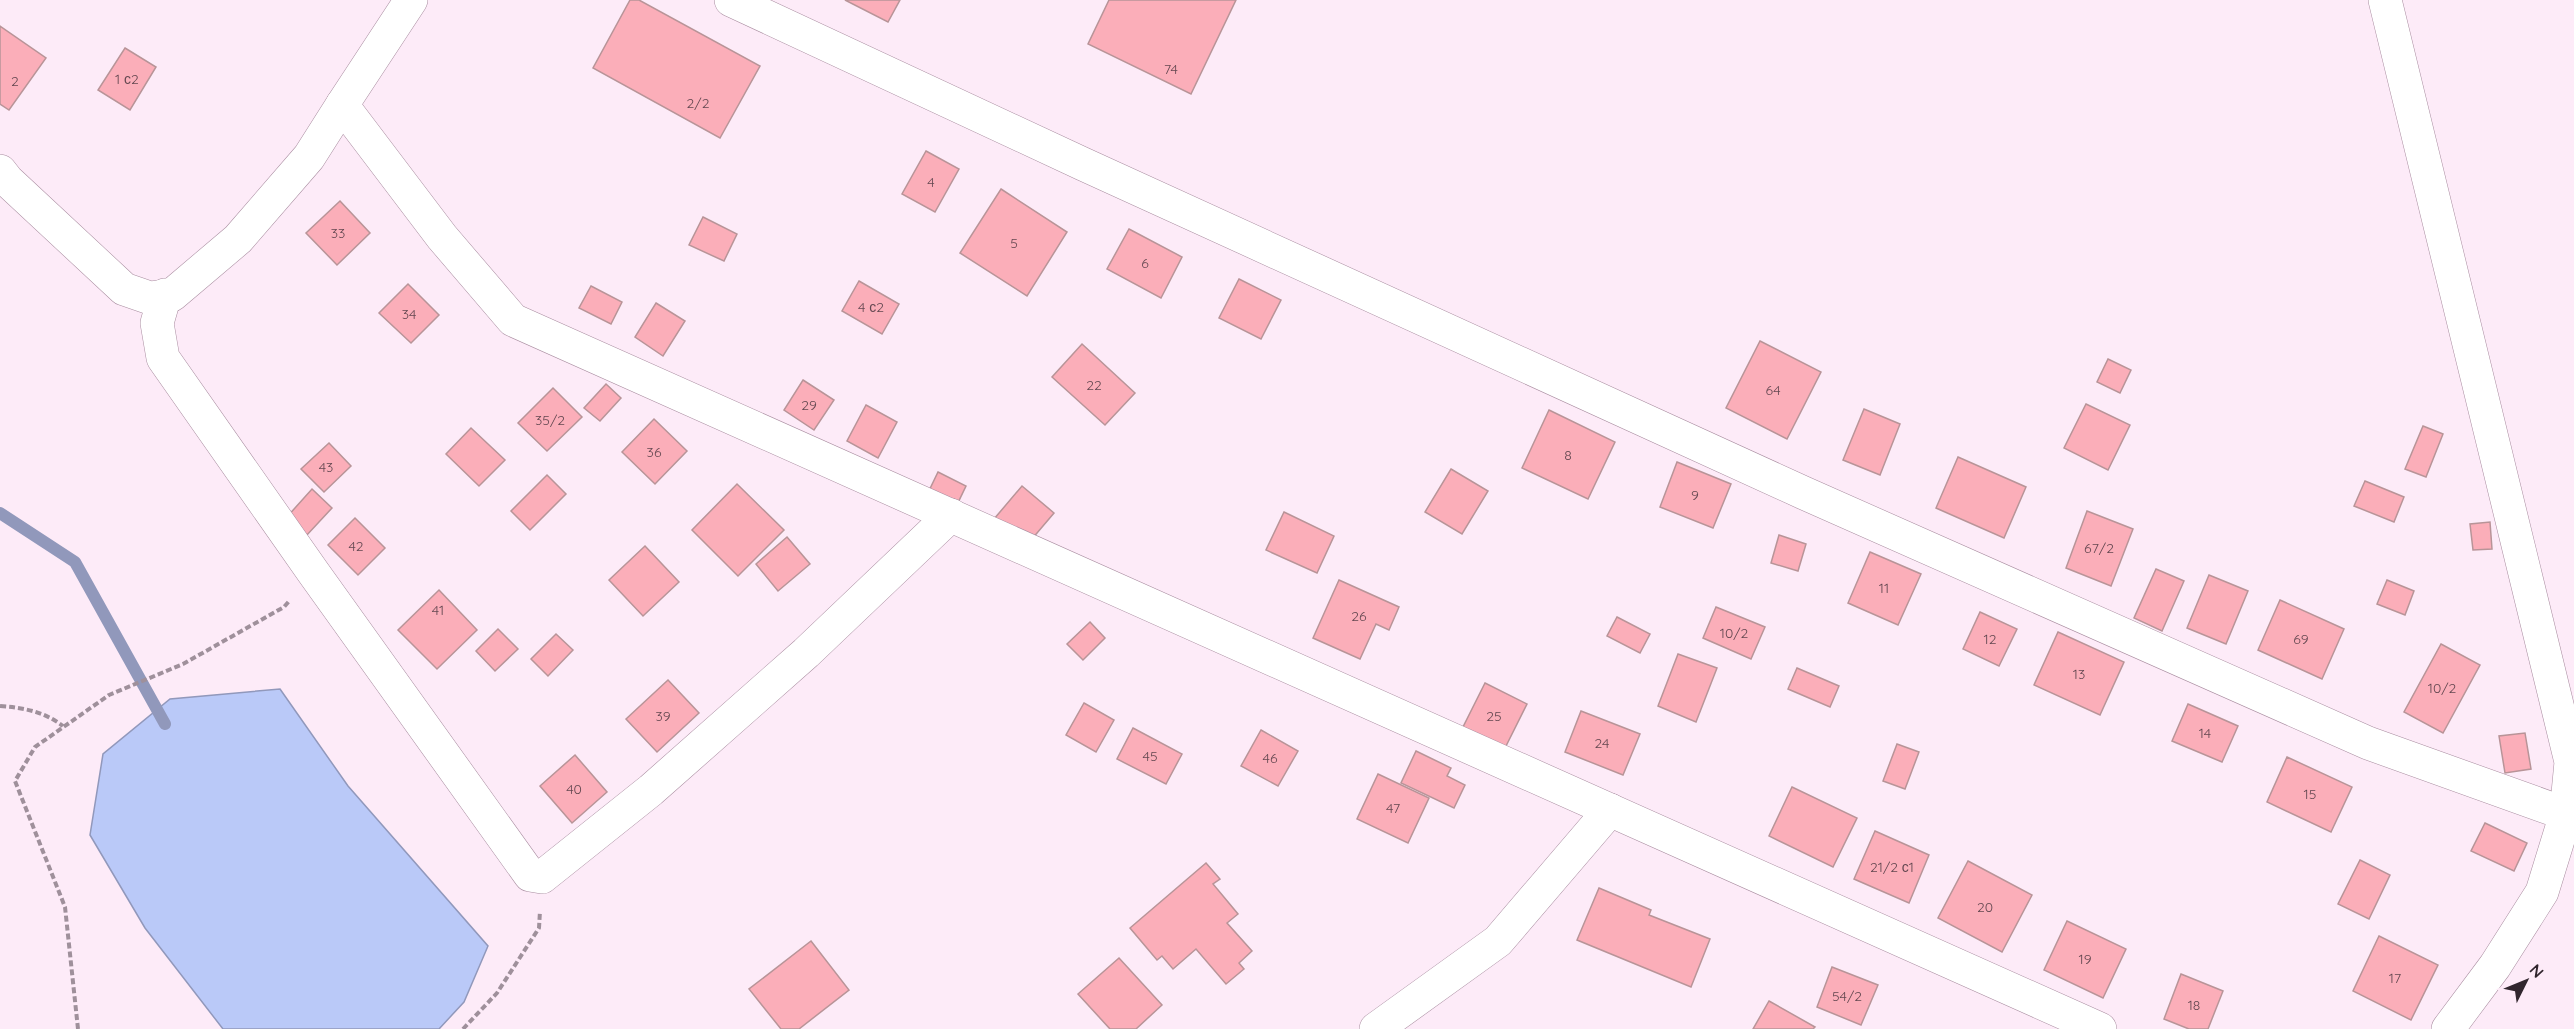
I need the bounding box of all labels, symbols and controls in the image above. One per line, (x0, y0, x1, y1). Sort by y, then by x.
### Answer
house number: 74 (1164, 60, 1178, 78)
house number: 1 с2 (115, 70, 139, 88)
house number: 2 (11, 72, 19, 90)
house number: 2/2 (687, 94, 710, 112)
house number: 4 (927, 173, 935, 191)
house number: 33 (331, 224, 345, 242)
house number: 5 (1010, 234, 1018, 252)
house number: 6 (1141, 254, 1149, 272)
house number: 4 с2 (858, 298, 884, 316)
house number: 34 (402, 305, 416, 323)
house number: 22 (1086, 376, 1102, 394)
house number: 64 (1765, 381, 1781, 399)
house number: 29 (801, 396, 817, 414)
house number: 35/2 (535, 411, 565, 429)
house number: 36 (647, 443, 662, 461)
house number: 8 (1564, 446, 1572, 464)
house number: 43 (319, 458, 333, 476)
house number: 9 (1691, 486, 1699, 504)
house number: 42 (348, 537, 364, 555)
house number: 67/2 (2084, 539, 2114, 557)
house number: 11 (1879, 579, 1889, 597)
house number: 41 (432, 601, 444, 619)
house number: 26 (1351, 607, 1367, 625)
house number: 10/2 (1720, 624, 1749, 642)
house number: 12 (1984, 630, 1997, 648)
house number: 69 (2293, 630, 2309, 648)
house number: 13 (2073, 665, 2085, 683)
house number: 10/2 (2428, 679, 2457, 697)
house number: 39 (655, 707, 671, 725)
house number: 25 (1486, 707, 1502, 725)
house number: 14 (2199, 724, 2211, 742)
house number: 24 (1595, 734, 1609, 752)
house number: 45 (1142, 747, 1158, 765)
house number: 46 (1263, 749, 1278, 767)
house number: 40 (566, 780, 582, 798)
house number: 15 (2304, 785, 2316, 803)
house number: 47 (1386, 799, 1400, 817)
house number: 21/2 с1 (1870, 858, 1914, 876)
house number: 20 (1977, 898, 1993, 916)
house number: 19 (2079, 950, 2092, 968)
north arrow (2496, 951, 2556, 1011)
text: N (2526, 960, 2548, 982)
house number: 17 (2389, 969, 2401, 987)
house number: 54/2 (1832, 987, 1862, 1005)
house number: 18 (2188, 996, 2200, 1014)

